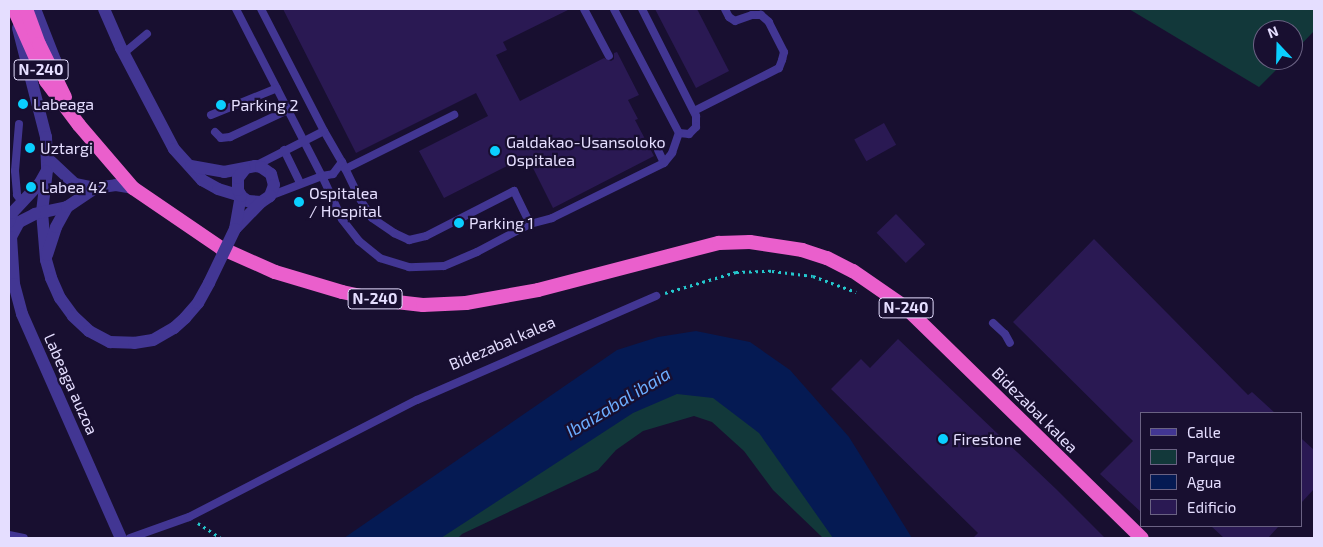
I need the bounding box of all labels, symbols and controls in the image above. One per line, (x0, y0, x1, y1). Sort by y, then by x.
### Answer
north arrow (1253, 20, 1303, 70)
text: N (1265, 22, 1281, 41)
road number: N-240 (13, 58, 68, 82)
place label: Labeaga (33, 94, 94, 114)
place label: Parking 2 (231, 95, 298, 115)
marker: Labeaga (17, 98, 29, 110)
marker: Parking 2 (215, 99, 227, 111)
place label: Galdakao-Usansoloko Ospitalea (506, 132, 666, 170)
place label: Uztargi (40, 138, 93, 158)
marker: Uztargi (24, 142, 36, 154)
marker: Galdakao-Usansoloko Ospitalea (488, 144, 502, 158)
place label: Labea 42 (41, 177, 107, 197)
marker: Labea 42 (25, 181, 37, 193)
place label: Ospitalea / Hospital (309, 183, 382, 221)
marker: Ospitalea / Hospital (293, 196, 305, 208)
place label: Parking 1 (469, 213, 534, 233)
marker: Parking 1 (453, 217, 465, 229)
road number: N-240 (348, 286, 402, 312)
road number: N-240 (878, 296, 934, 320)
street label: Bidezabal kalea (446, 312, 558, 374)
street label: Labeaga auzoa (40, 330, 102, 438)
water label: Ibaizabal ibaia (562, 362, 674, 442)
street label: Bidezabal kalea (988, 363, 1082, 457)
legend (1140, 412, 1303, 527)
text: Calle (1187, 423, 1221, 441)
place label: Firestone (953, 429, 1022, 449)
marker: Firestone (937, 433, 949, 445)
text: Parque (1187, 448, 1235, 466)
text: Agua (1187, 473, 1222, 491)
text: Edificio (1187, 498, 1236, 516)

